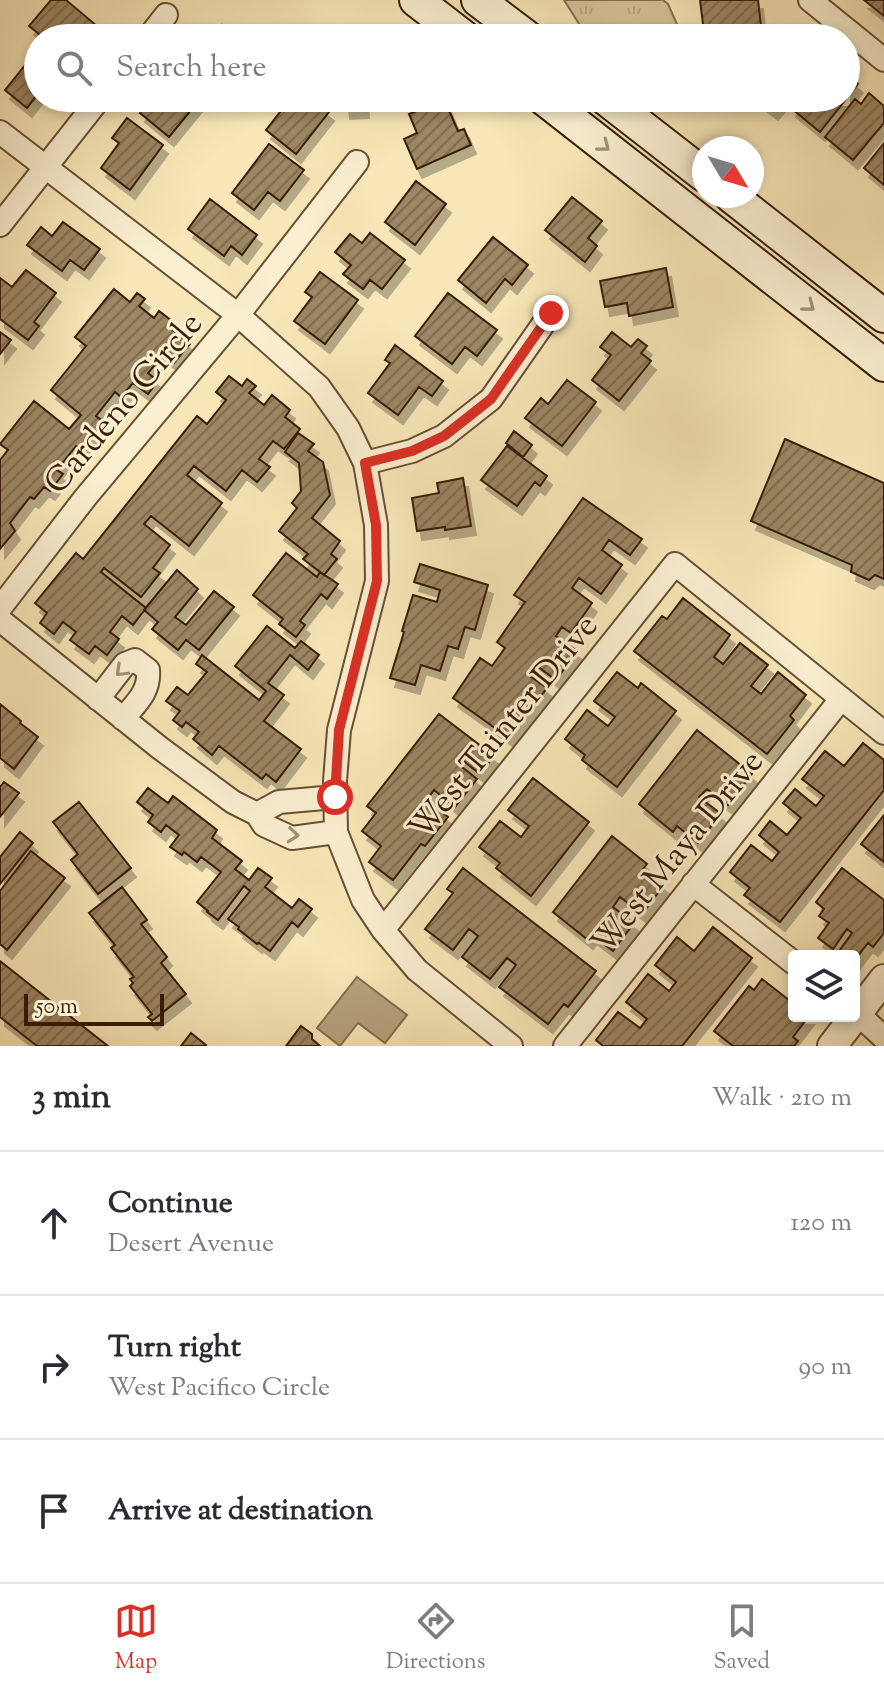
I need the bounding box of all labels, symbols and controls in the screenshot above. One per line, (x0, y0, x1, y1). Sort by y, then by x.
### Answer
search box (24, 24, 860, 112)
icon: search (52, 46, 96, 90)
text: Search here (116, 47, 266, 90)
one-way arrow (595, 136, 610, 150)
north arrow (692, 136, 764, 208)
route end (533, 295, 569, 331)
one-way arrow (800, 296, 814, 311)
street label: Cardeno Circle (34, 302, 216, 506)
street label: West Tainter Drive (398, 605, 611, 852)
one-way arrow (116, 662, 130, 677)
street label: West Maya Drive (581, 740, 777, 966)
route start (317, 779, 353, 815)
one-way arrow (286, 826, 299, 843)
map controls (788, 950, 860, 1022)
button: layers (788, 950, 860, 1022)
scale bar (24, 990, 164, 1026)
text: 50 m (36, 992, 78, 1024)
text: 3 min (32, 1074, 111, 1123)
text: Walk · 210 m (712, 1080, 852, 1117)
text: Continue (108, 1183, 233, 1226)
icon: ahead (32, 1201, 76, 1245)
text: 120 m (790, 1205, 852, 1242)
text: Desert Avenue (108, 1226, 274, 1263)
text: Turn right (108, 1327, 241, 1370)
icon: right (32, 1345, 76, 1389)
text: 90 m (799, 1349, 852, 1386)
text: West Pacifico Circle (108, 1370, 330, 1407)
icon: arrive (32, 1489, 76, 1533)
text: Arrive at destination (108, 1490, 373, 1533)
tab: Map (114, 1599, 158, 1679)
tab: Directions (386, 1599, 485, 1679)
tab: Saved (713, 1599, 770, 1679)

